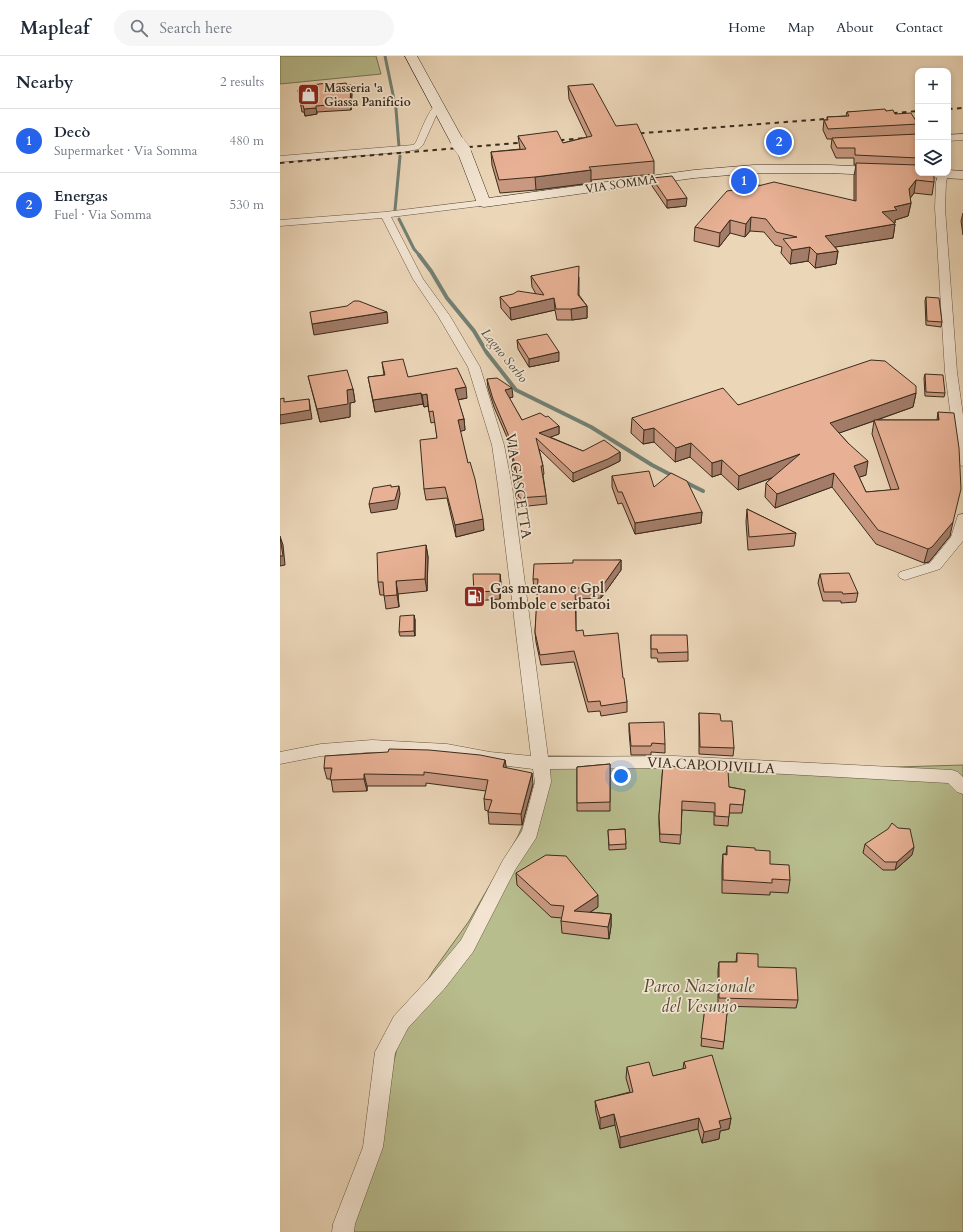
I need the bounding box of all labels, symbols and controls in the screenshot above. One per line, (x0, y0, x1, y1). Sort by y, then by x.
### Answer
search box (114, 10, 394, 46)
text: Mapleaf (20, 15, 90, 41)
icon: search (128, 17, 150, 39)
text: Search here (160, 18, 232, 38)
text: Home (728, 18, 766, 37)
text: Map (788, 18, 814, 37)
text: About (836, 18, 873, 37)
text: Contact (895, 18, 943, 37)
map controls (915, 68, 951, 176)
button: + (915, 68, 951, 104)
text: Nearby (16, 71, 73, 94)
text: 2 results (220, 73, 264, 91)
place label: Masseria 'a Giassa Panificio (324, 80, 411, 110)
shop icon: Masseria 'a Giassa Panificio (295, 82, 321, 108)
button: − (915, 104, 951, 140)
text: Decò (54, 122, 90, 142)
pin: 2 (766, 127, 792, 157)
text: 1 (26, 132, 32, 150)
text: 480 m (230, 132, 264, 150)
button: layers (915, 140, 951, 176)
text: Supermarket · Via Somma (54, 142, 197, 160)
pin: 1 (731, 166, 757, 196)
street label: VIA SOMMA (584, 171, 658, 197)
text: Energas (54, 186, 108, 206)
text: 2 (26, 196, 32, 214)
text: 530 m (230, 196, 264, 214)
text: Fuel · Via Somma (54, 206, 152, 224)
water label: Lagno Sorbo (477, 325, 532, 387)
street label: VIA CASCETTA (501, 432, 536, 540)
place label: Gas metano e Gpl bombole e serbatoi (490, 579, 611, 614)
fuel station icon: Gas metano e Gpl bombole e serbatoi (461, 583, 487, 609)
street label: VIA CAPODIVILLA (647, 753, 775, 778)
your location (611, 766, 631, 786)
park label: Parco Nazionale del Vesuvio (643, 975, 755, 1018)

